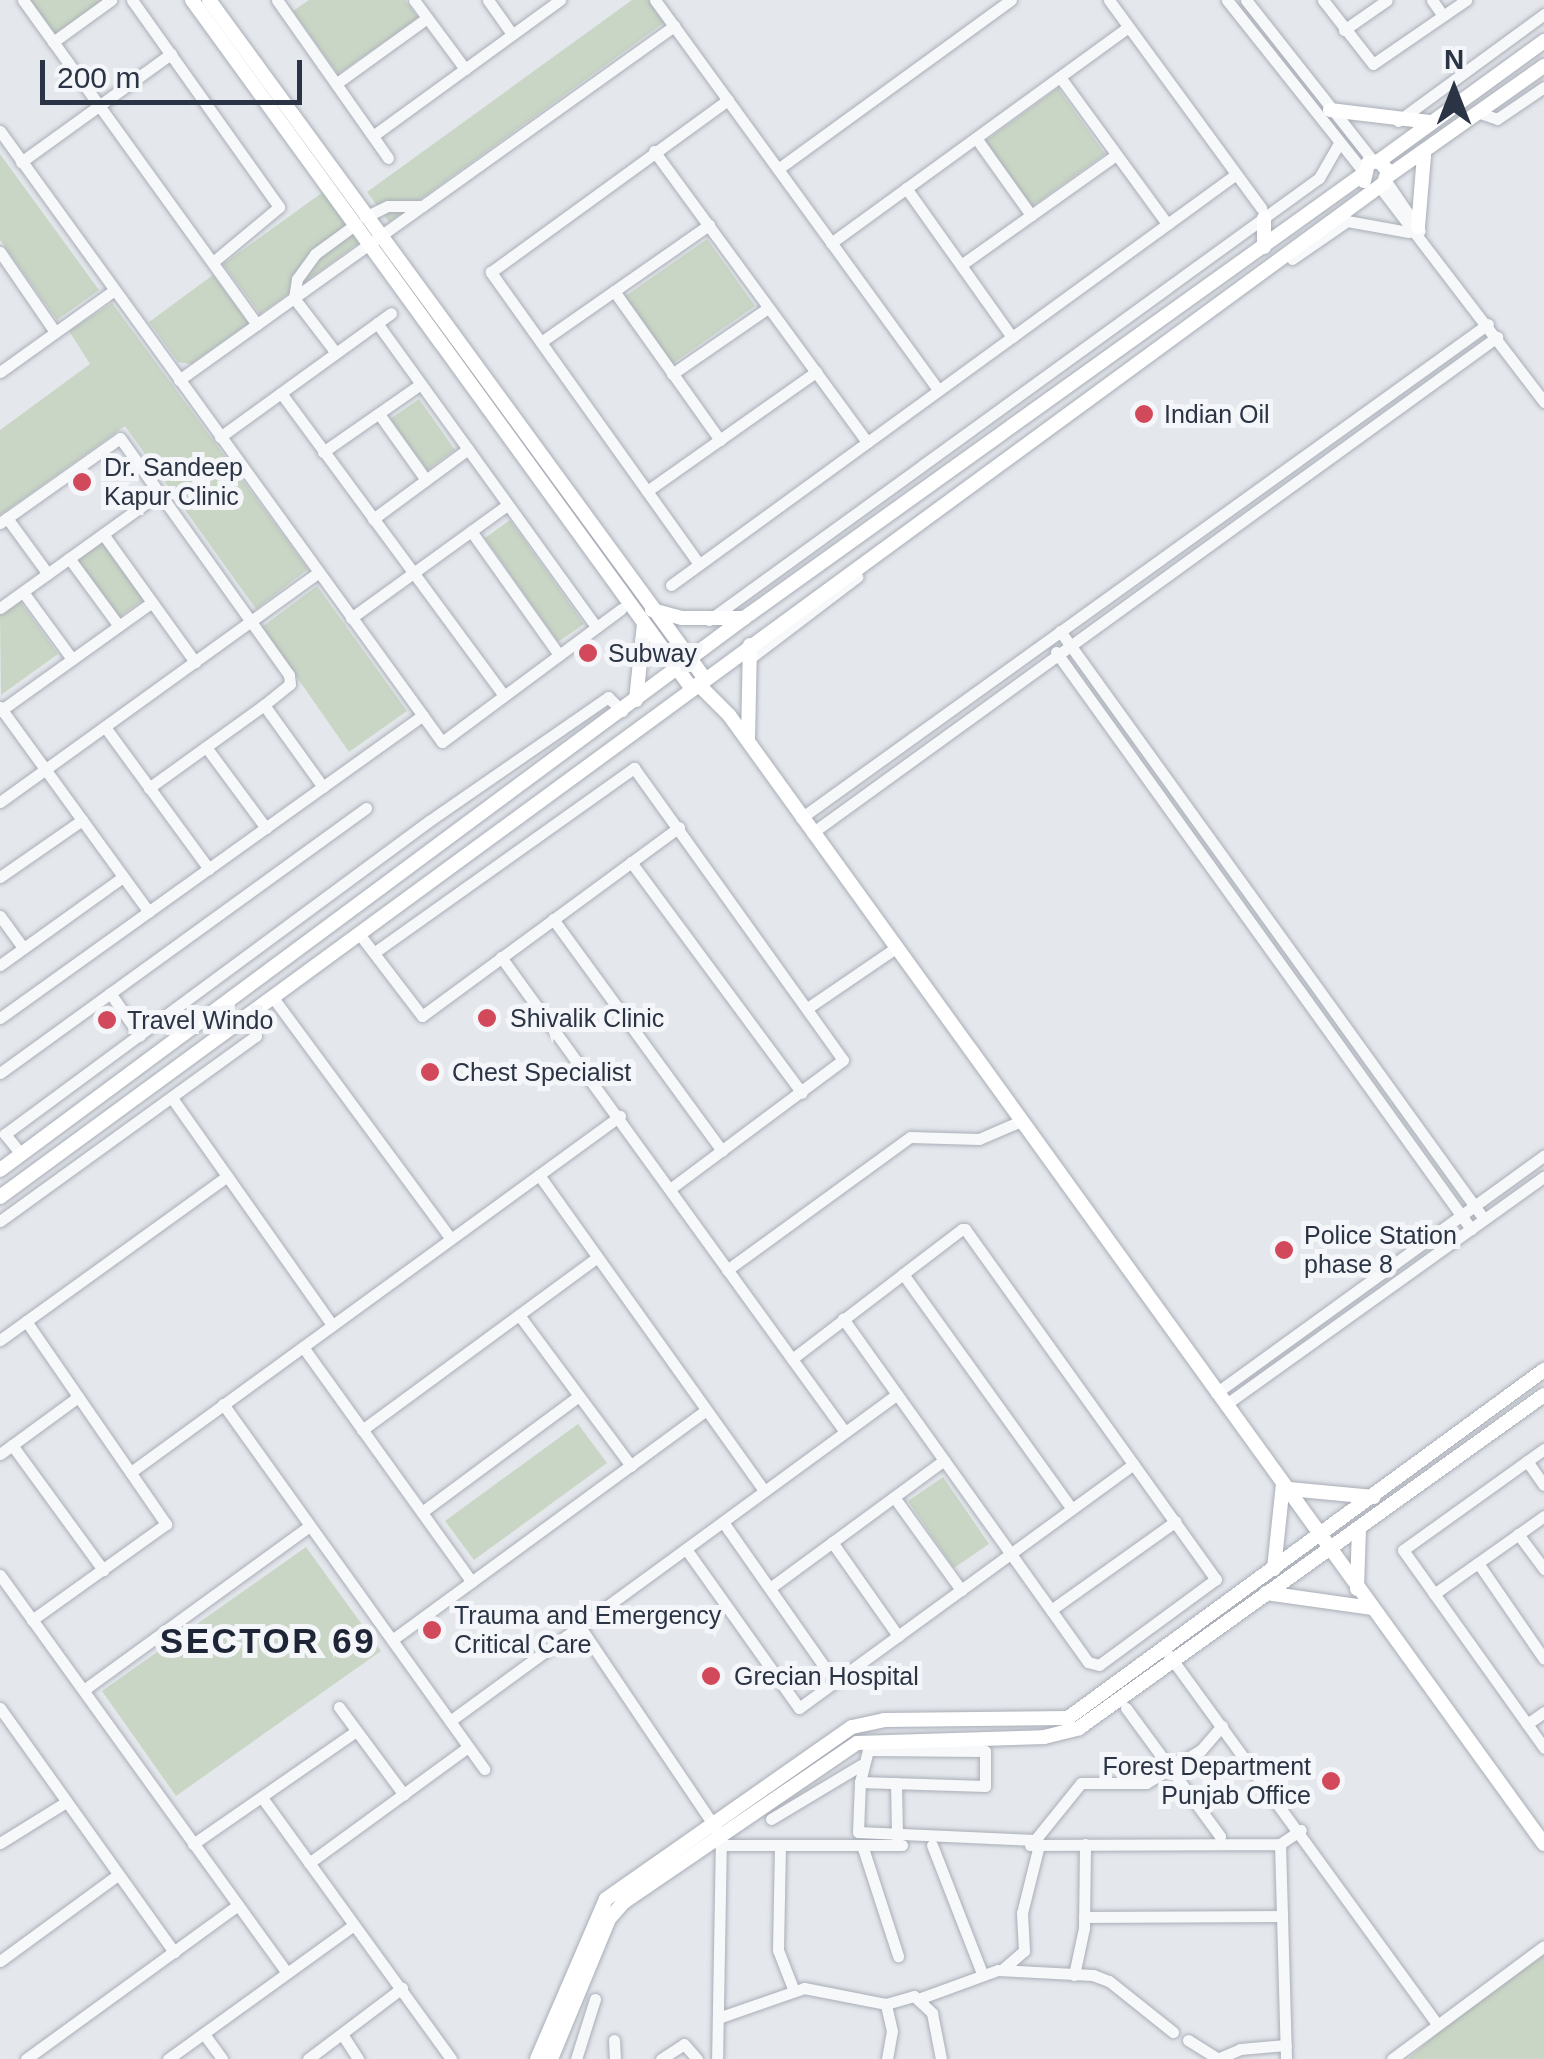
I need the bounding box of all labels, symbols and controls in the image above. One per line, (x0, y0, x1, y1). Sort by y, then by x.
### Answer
scale bar (45, 40, 308, 102)
north arrow (1404, 40, 1504, 140)
text: N (1444, 44, 1464, 75)
text: 200 m (57, 61, 140, 94)
place label: Indian Oil (1164, 399, 1270, 429)
marker: Indian Oil (1133, 403, 1155, 425)
place label: Dr. Sandeep Kapur Clinic (104, 453, 243, 512)
marker: Dr. Sandeep Kapur Clinic (69, 469, 95, 495)
place label: Subway (608, 638, 697, 668)
marker: Subway (577, 642, 599, 664)
place label: Shivalik Clinic (510, 1003, 664, 1033)
place label: Travel Windo (127, 1005, 273, 1035)
marker: Shivalik Clinic (474, 1005, 500, 1031)
marker: Travel Windo (96, 1009, 118, 1031)
place label: Chest Specialist (452, 1057, 631, 1087)
marker: Chest Specialist (417, 1059, 443, 1085)
place label: Police Station phase 8 (1304, 1221, 1457, 1280)
marker: Police Station phase 8 (1273, 1239, 1295, 1261)
place label: Trauma and Emergency Critical Care (454, 1601, 721, 1660)
marker: Trauma and Emergency Critical Care (419, 1617, 445, 1643)
district label: SECTOR 69 (160, 1620, 376, 1662)
place label: Grecian Hospital (734, 1661, 919, 1691)
marker: Grecian Hospital (698, 1663, 724, 1689)
place label: Forest Department Punjab Office (1103, 1752, 1311, 1811)
marker: Forest Department Punjab Office (1320, 1770, 1342, 1792)

